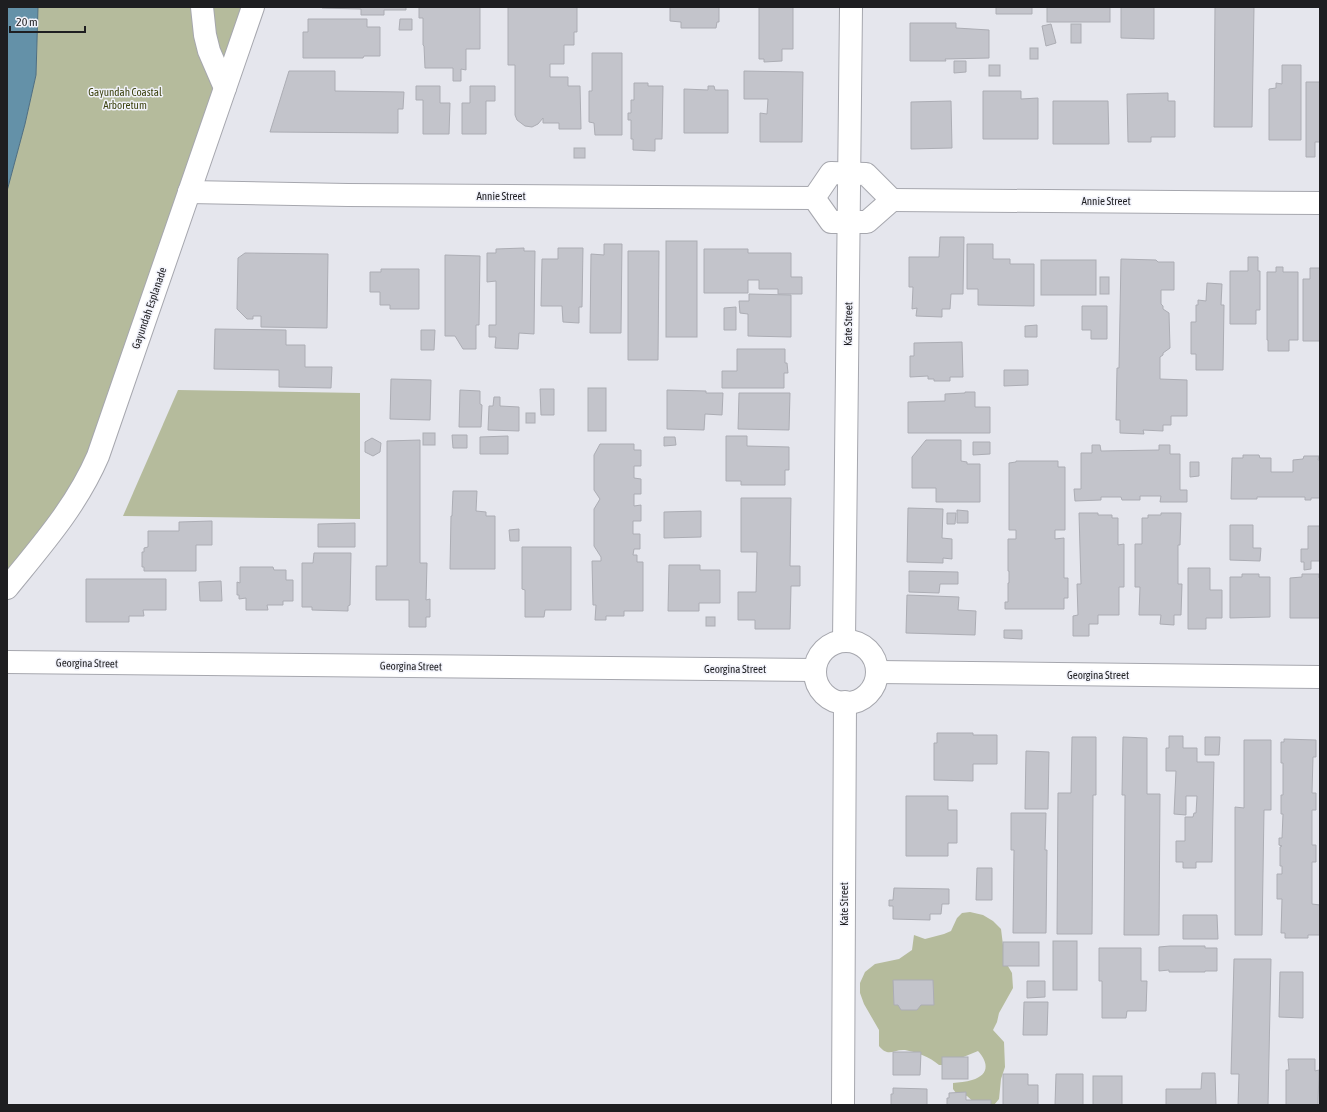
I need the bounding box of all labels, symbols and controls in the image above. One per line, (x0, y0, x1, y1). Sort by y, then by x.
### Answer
scale bar (10, 8, 85, 34)
text: 20 m (16, 15, 38, 29)
park label: Gayundah Coastal Arboretum (88, 86, 162, 111)
street label: Annie Street (476, 190, 526, 202)
street label: Annie Street (1081, 195, 1131, 207)
street label: Gayundah Esplanade (129, 265, 169, 351)
street label: Kate Street (842, 302, 854, 346)
street label: Georgina Street (56, 656, 118, 670)
street label: Georgina Street (380, 659, 442, 673)
street label: Georgina Street (704, 663, 766, 675)
street label: Georgina Street (1067, 669, 1129, 681)
street label: Kate Street (838, 882, 850, 926)

